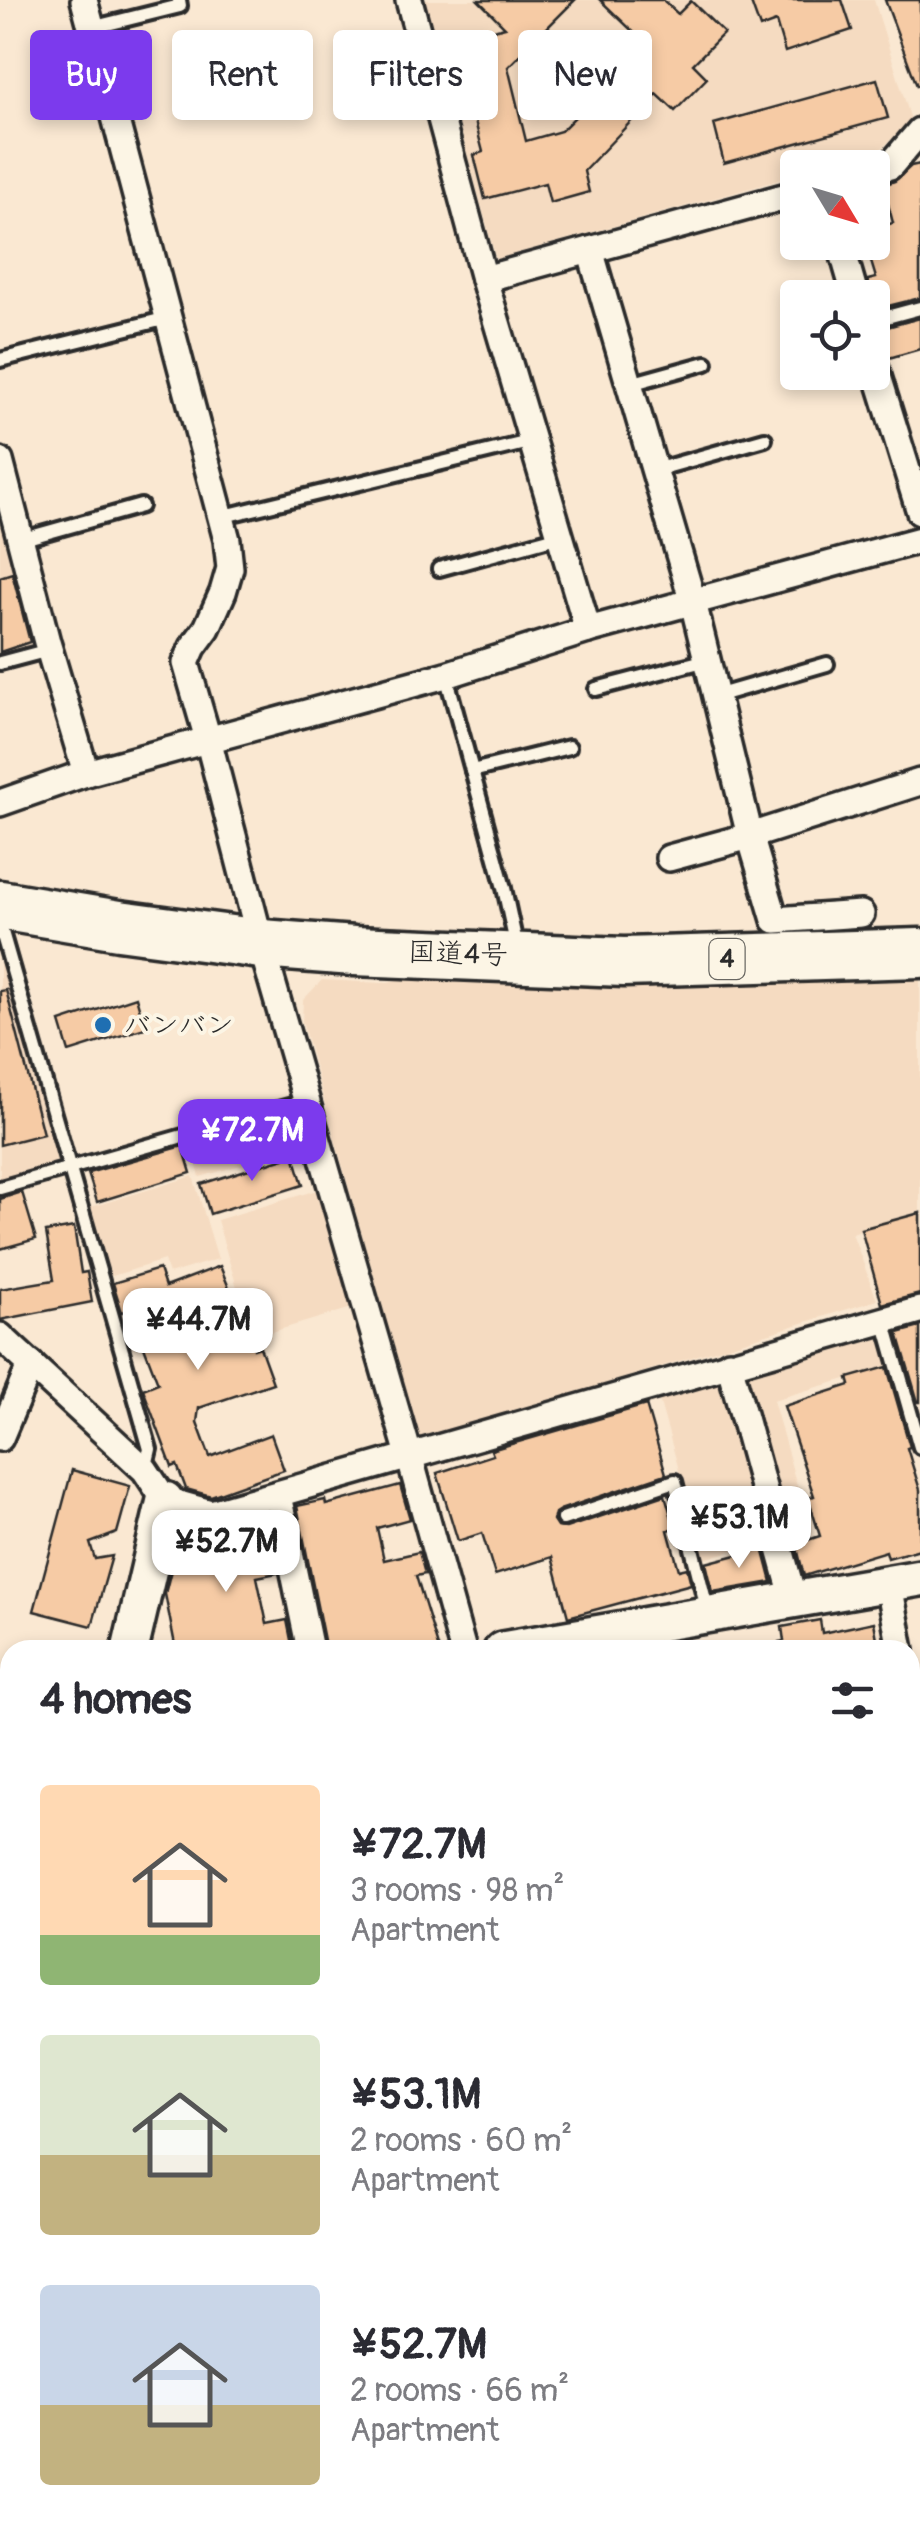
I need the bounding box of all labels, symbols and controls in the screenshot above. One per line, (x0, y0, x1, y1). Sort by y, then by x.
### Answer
chip: Buy (30, 30, 152, 120)
chip: Rent (172, 30, 313, 120)
chip: Filters (333, 30, 498, 120)
chip: New (518, 30, 652, 120)
north arrow (780, 150, 890, 260)
map controls (780, 150, 890, 390)
button: locate (780, 280, 890, 390)
street label: 国道4号 (407, 935, 509, 973)
road number: 4 (710, 939, 744, 979)
place label: バンバン (123, 1008, 234, 1043)
marker: バンバン (92, 1014, 114, 1036)
pin: ¥72.7M (171, 1099, 333, 1184)
text: ¥72.7M (200, 1111, 304, 1151)
pin: ¥44.7M (117, 1288, 279, 1373)
text: ¥44.7M (145, 1300, 251, 1340)
pin: ¥53.1M (658, 1486, 820, 1571)
text: ¥53.1M (689, 1498, 789, 1538)
pin: ¥52.7M (145, 1510, 307, 1595)
text: ¥52.7M (174, 1522, 278, 1562)
icon: filters (825, 1673, 880, 1728)
text: 4 homes (40, 1674, 191, 1726)
text: ¥72.7M (350, 1819, 487, 1871)
icon: home (120, 1825, 240, 1945)
text: 3 rooms · 98 m² (350, 1871, 564, 1911)
text: Apartment (350, 1911, 499, 1951)
text: ¥53.1M (350, 2069, 481, 2121)
icon: home (120, 2075, 240, 2195)
text: 2 rooms · 60 m² (350, 2121, 572, 2161)
text: Apartment (350, 2161, 499, 2201)
text: ¥52.7M (350, 2319, 487, 2371)
icon: home (120, 2325, 240, 2445)
text: 2 rooms · 66 m² (350, 2371, 569, 2411)
text: Apartment (350, 2411, 499, 2451)

